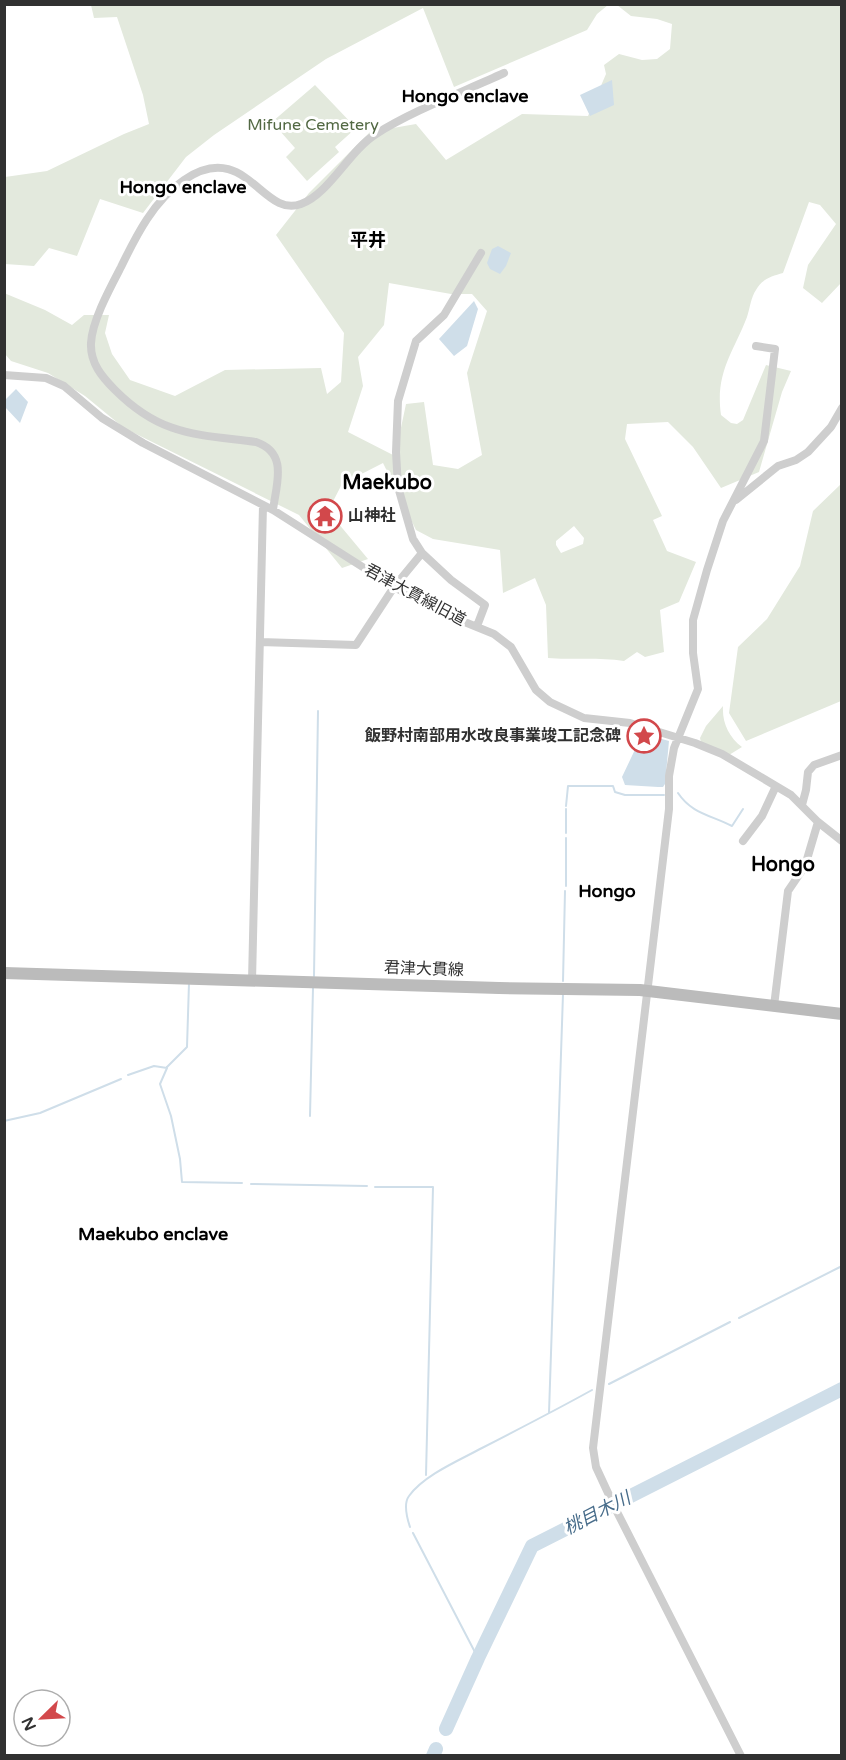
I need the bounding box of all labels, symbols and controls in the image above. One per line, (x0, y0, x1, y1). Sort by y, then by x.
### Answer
district label: Hongo enclave (401, 85, 529, 107)
park label: Mifune Cemetery (247, 115, 379, 135)
district label: Hongo enclave (119, 176, 247, 198)
district label: 平井 (350, 229, 386, 251)
district label: Maekubo (342, 471, 432, 495)
temple icon: 山神社 (307, 498, 343, 534)
place label: 山神社 (348, 506, 396, 526)
street label: 君津大貫線旧道 (361, 560, 469, 630)
place icon: 飯野村南部用水改良事業竣工記念碑 (626, 718, 662, 754)
place label: 飯野村南部用水改良事業竣工記念碑 (364, 726, 621, 746)
district label: Hongo (751, 853, 815, 877)
district label: Hongo (578, 880, 636, 902)
street label: 君津大貫線 (384, 958, 464, 980)
district label: Maekubo enclave (78, 1223, 228, 1245)
water label: 桃目木川 (560, 1486, 636, 1539)
north arrow (12, 1688, 72, 1748)
text: N (17, 1714, 41, 1734)

